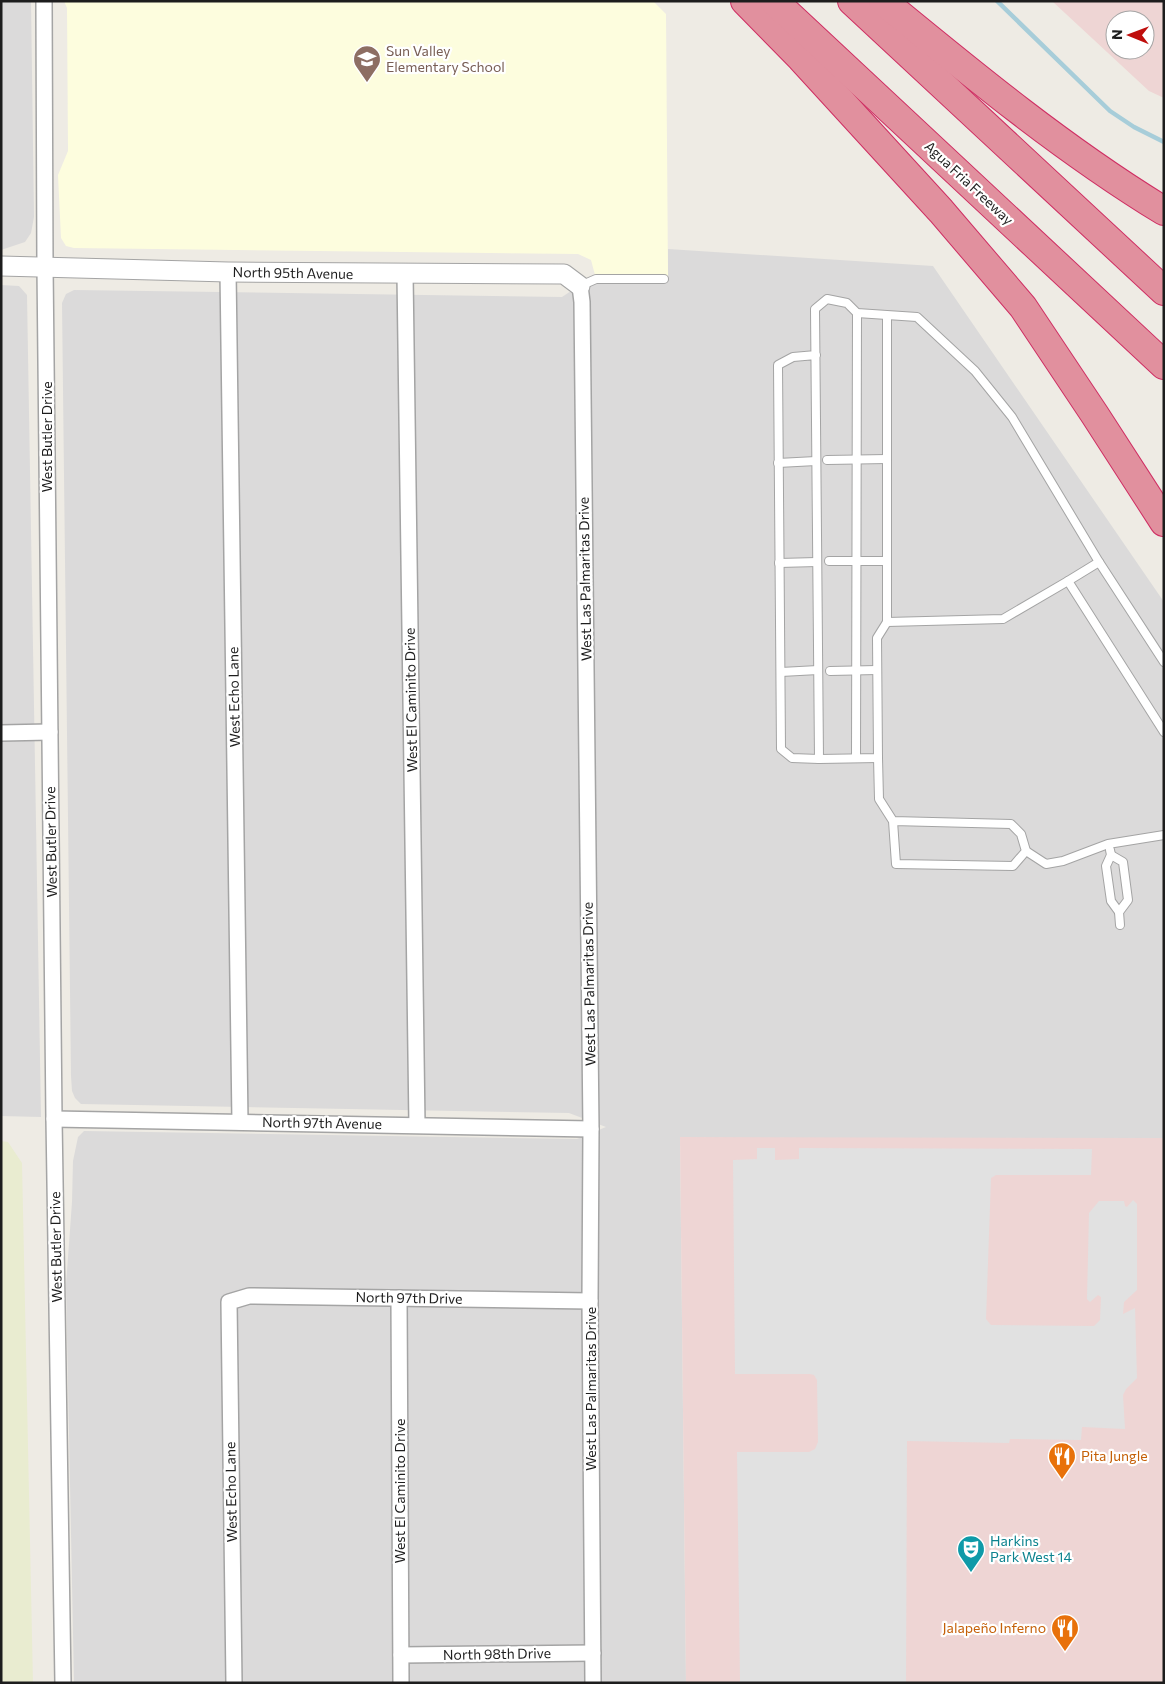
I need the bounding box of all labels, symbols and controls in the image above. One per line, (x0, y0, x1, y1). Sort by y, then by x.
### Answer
north arrow (1105, 10, 1155, 60)
text: N (1108, 29, 1125, 40)
place label: Sun Valley Elementary School (386, 42, 505, 75)
school or university icon: Sun Valley Elementary School (352, 44, 382, 83)
street label: Agua Fria Freeway (921, 137, 1017, 228)
street label: North 95th Avenue (233, 263, 353, 282)
street label: West Butler Drive (38, 381, 55, 493)
street label: West Las Palmaritas Drive (575, 497, 594, 661)
street label: West El Caminito Drive (401, 627, 420, 773)
street label: West Echo Lane (224, 647, 243, 747)
street label: West Butler Drive (41, 786, 60, 898)
street label: West Las Palmaritas Drive (579, 902, 598, 1066)
street label: North 97th Avenue (262, 1113, 382, 1132)
street label: West Butler Drive (46, 1191, 65, 1303)
street label: North 97th Drive (355, 1288, 463, 1307)
street label: West Las Palmaritas Drive (582, 1307, 599, 1471)
street label: West El Caminito Drive (391, 1419, 408, 1563)
restaurant icon: Pita Jungle (1047, 1441, 1077, 1480)
street label: West Echo Lane (221, 1442, 240, 1542)
place label: Pita Jungle (1081, 1447, 1148, 1464)
place label: Harkins Park West 14 (990, 1532, 1072, 1565)
theatre icon: Harkins Park West 14 (956, 1534, 986, 1573)
restaurant icon: Jalapeño Inferno (1050, 1613, 1080, 1652)
place label: Jalapeño Inferno (943, 1619, 1046, 1636)
street label: North 98th Drive (443, 1644, 551, 1663)

